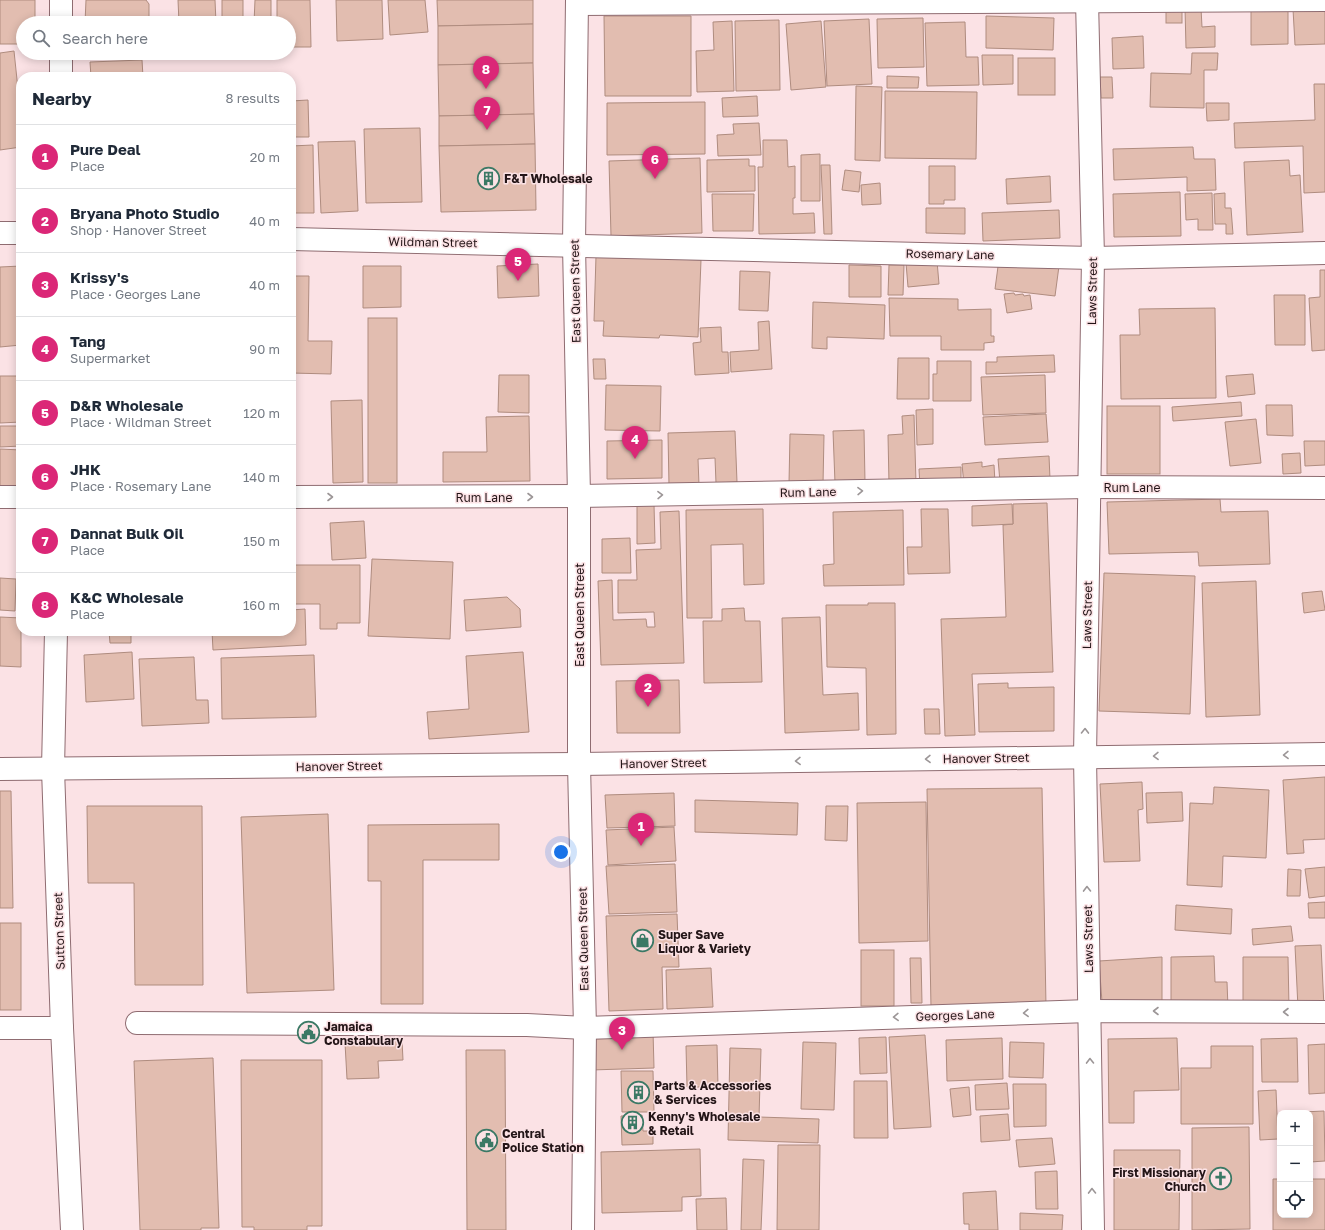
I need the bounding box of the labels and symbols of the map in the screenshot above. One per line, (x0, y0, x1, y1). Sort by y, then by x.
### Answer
pin: 8 (473, 56, 499, 89)
pin: 7 (474, 97, 500, 130)
pin: 6 (642, 146, 668, 179)
building icon: F&T Wholesale (475, 165, 501, 191)
place label: F&T Wholesale (504, 171, 593, 186)
street label: Wildman Street (388, 234, 478, 250)
street label: East Queen Street (567, 239, 583, 343)
street label: Rosemary Lane (905, 246, 995, 262)
pin: 5 (505, 248, 531, 281)
street label: Laws Street (1084, 257, 1100, 325)
pin: 4 (622, 426, 648, 459)
street label: Rum Lane (1104, 480, 1160, 495)
street label: Rum Lane (779, 484, 837, 500)
one-way arrow (857, 487, 863, 496)
street label: Rum Lane (456, 490, 512, 505)
one-way arrow (657, 491, 663, 499)
one-way arrow (327, 493, 333, 501)
one-way arrow (527, 493, 533, 501)
street label: East Queen Street (572, 563, 587, 667)
street label: Laws Street (1079, 581, 1095, 649)
pin: 2 (635, 674, 661, 707)
one-way arrow (1081, 728, 1089, 734)
street label: Hanover Street (942, 750, 1030, 766)
one-way arrow (1283, 750, 1289, 759)
one-way arrow (1153, 752, 1159, 760)
street label: Hanover Street (619, 755, 707, 771)
one-way arrow (925, 755, 931, 763)
one-way arrow (795, 757, 801, 765)
street label: Hanover Street (295, 758, 383, 774)
pin: 1 (628, 813, 654, 846)
your location (551, 842, 571, 862)
one-way arrow (1083, 886, 1091, 892)
street label: East Queen Street (575, 887, 591, 991)
street label: Sutton Street (50, 892, 68, 970)
street label: Laws Street (1080, 905, 1096, 973)
place label: Super Save Liquor & Variety (658, 927, 752, 956)
shop icon: Super Save Liquor & Variety (629, 928, 655, 954)
street label: Georges Lane (915, 1006, 995, 1024)
one-way arrow (1153, 1007, 1159, 1015)
one-way arrow (1283, 1008, 1289, 1016)
one-way arrow (1023, 1009, 1029, 1017)
one-way arrow (893, 1013, 899, 1022)
pin: 3 (609, 1017, 635, 1050)
place label: Jamaica Constabulary (324, 1019, 404, 1048)
public building icon: Jamaica Constabulary (296, 1020, 322, 1046)
one-way arrow (1086, 1058, 1094, 1064)
place label: Parts & Accessories & Services (654, 1078, 772, 1107)
building icon: Parts & Accessories & Services (625, 1079, 651, 1105)
place label: Kenny's Wholesale & Retail (648, 1109, 760, 1138)
building icon: Kenny's Wholesale & Retail (619, 1110, 645, 1136)
place label: Central Police Station (502, 1126, 584, 1155)
public building icon: Central Police Station (473, 1127, 499, 1153)
place label: First Missionary Church (1112, 1165, 1207, 1194)
church icon: First Missionary Church (1208, 1166, 1234, 1192)
one-way arrow (1088, 1188, 1097, 1194)

